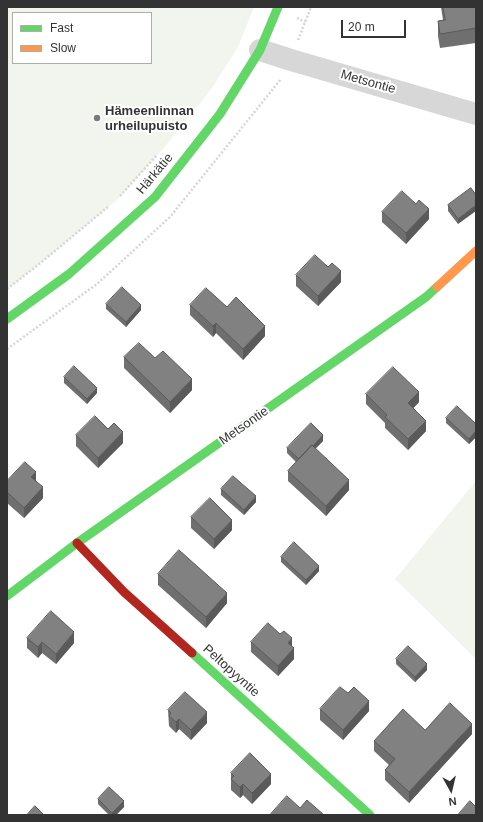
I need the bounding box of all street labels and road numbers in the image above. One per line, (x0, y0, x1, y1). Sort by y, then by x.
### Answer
street label: Metsontie (339, 67, 397, 97)
street label: Härkätie (133, 150, 177, 198)
street label: Metsontie (216, 403, 272, 449)
street label: Peltopyyntie (199, 642, 263, 700)

